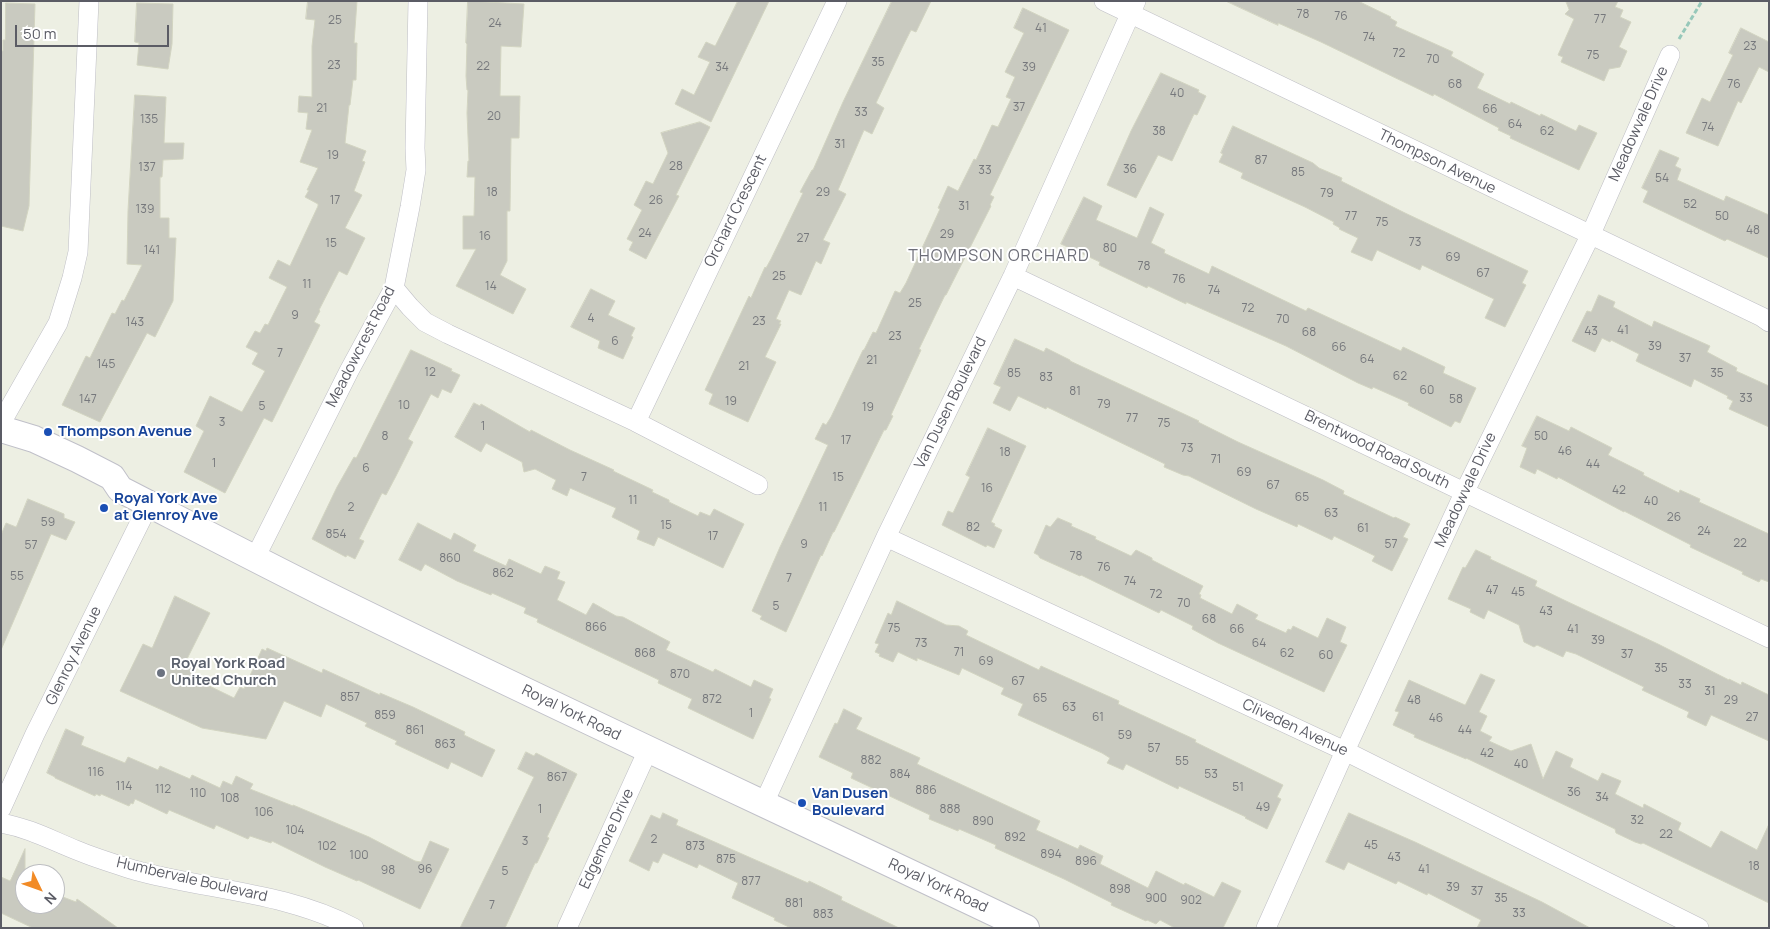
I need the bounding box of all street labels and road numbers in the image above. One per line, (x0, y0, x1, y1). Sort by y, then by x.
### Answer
street label: Meadowvale Drive (1605, 64, 1673, 184)
street label: Thompson Avenue (1375, 126, 1499, 198)
street label: Orchard Crescent (701, 152, 771, 270)
street label: Meadowcrest Road (323, 284, 399, 410)
street label: Van Dusen Boulevard (911, 334, 991, 472)
street label: Brentwood Road South (1301, 407, 1453, 493)
street label: Meadowvale Drive (1432, 430, 1500, 550)
street label: Glenroy Avenue (42, 604, 106, 708)
street label: Royal York Road (519, 681, 623, 745)
street label: Cliveden Avenue (1239, 696, 1351, 760)
street label: Edgemore Drive (576, 786, 638, 892)
street label: Humbervale Boulevard (115, 854, 269, 906)
street label: Royal York Road (885, 855, 991, 917)

